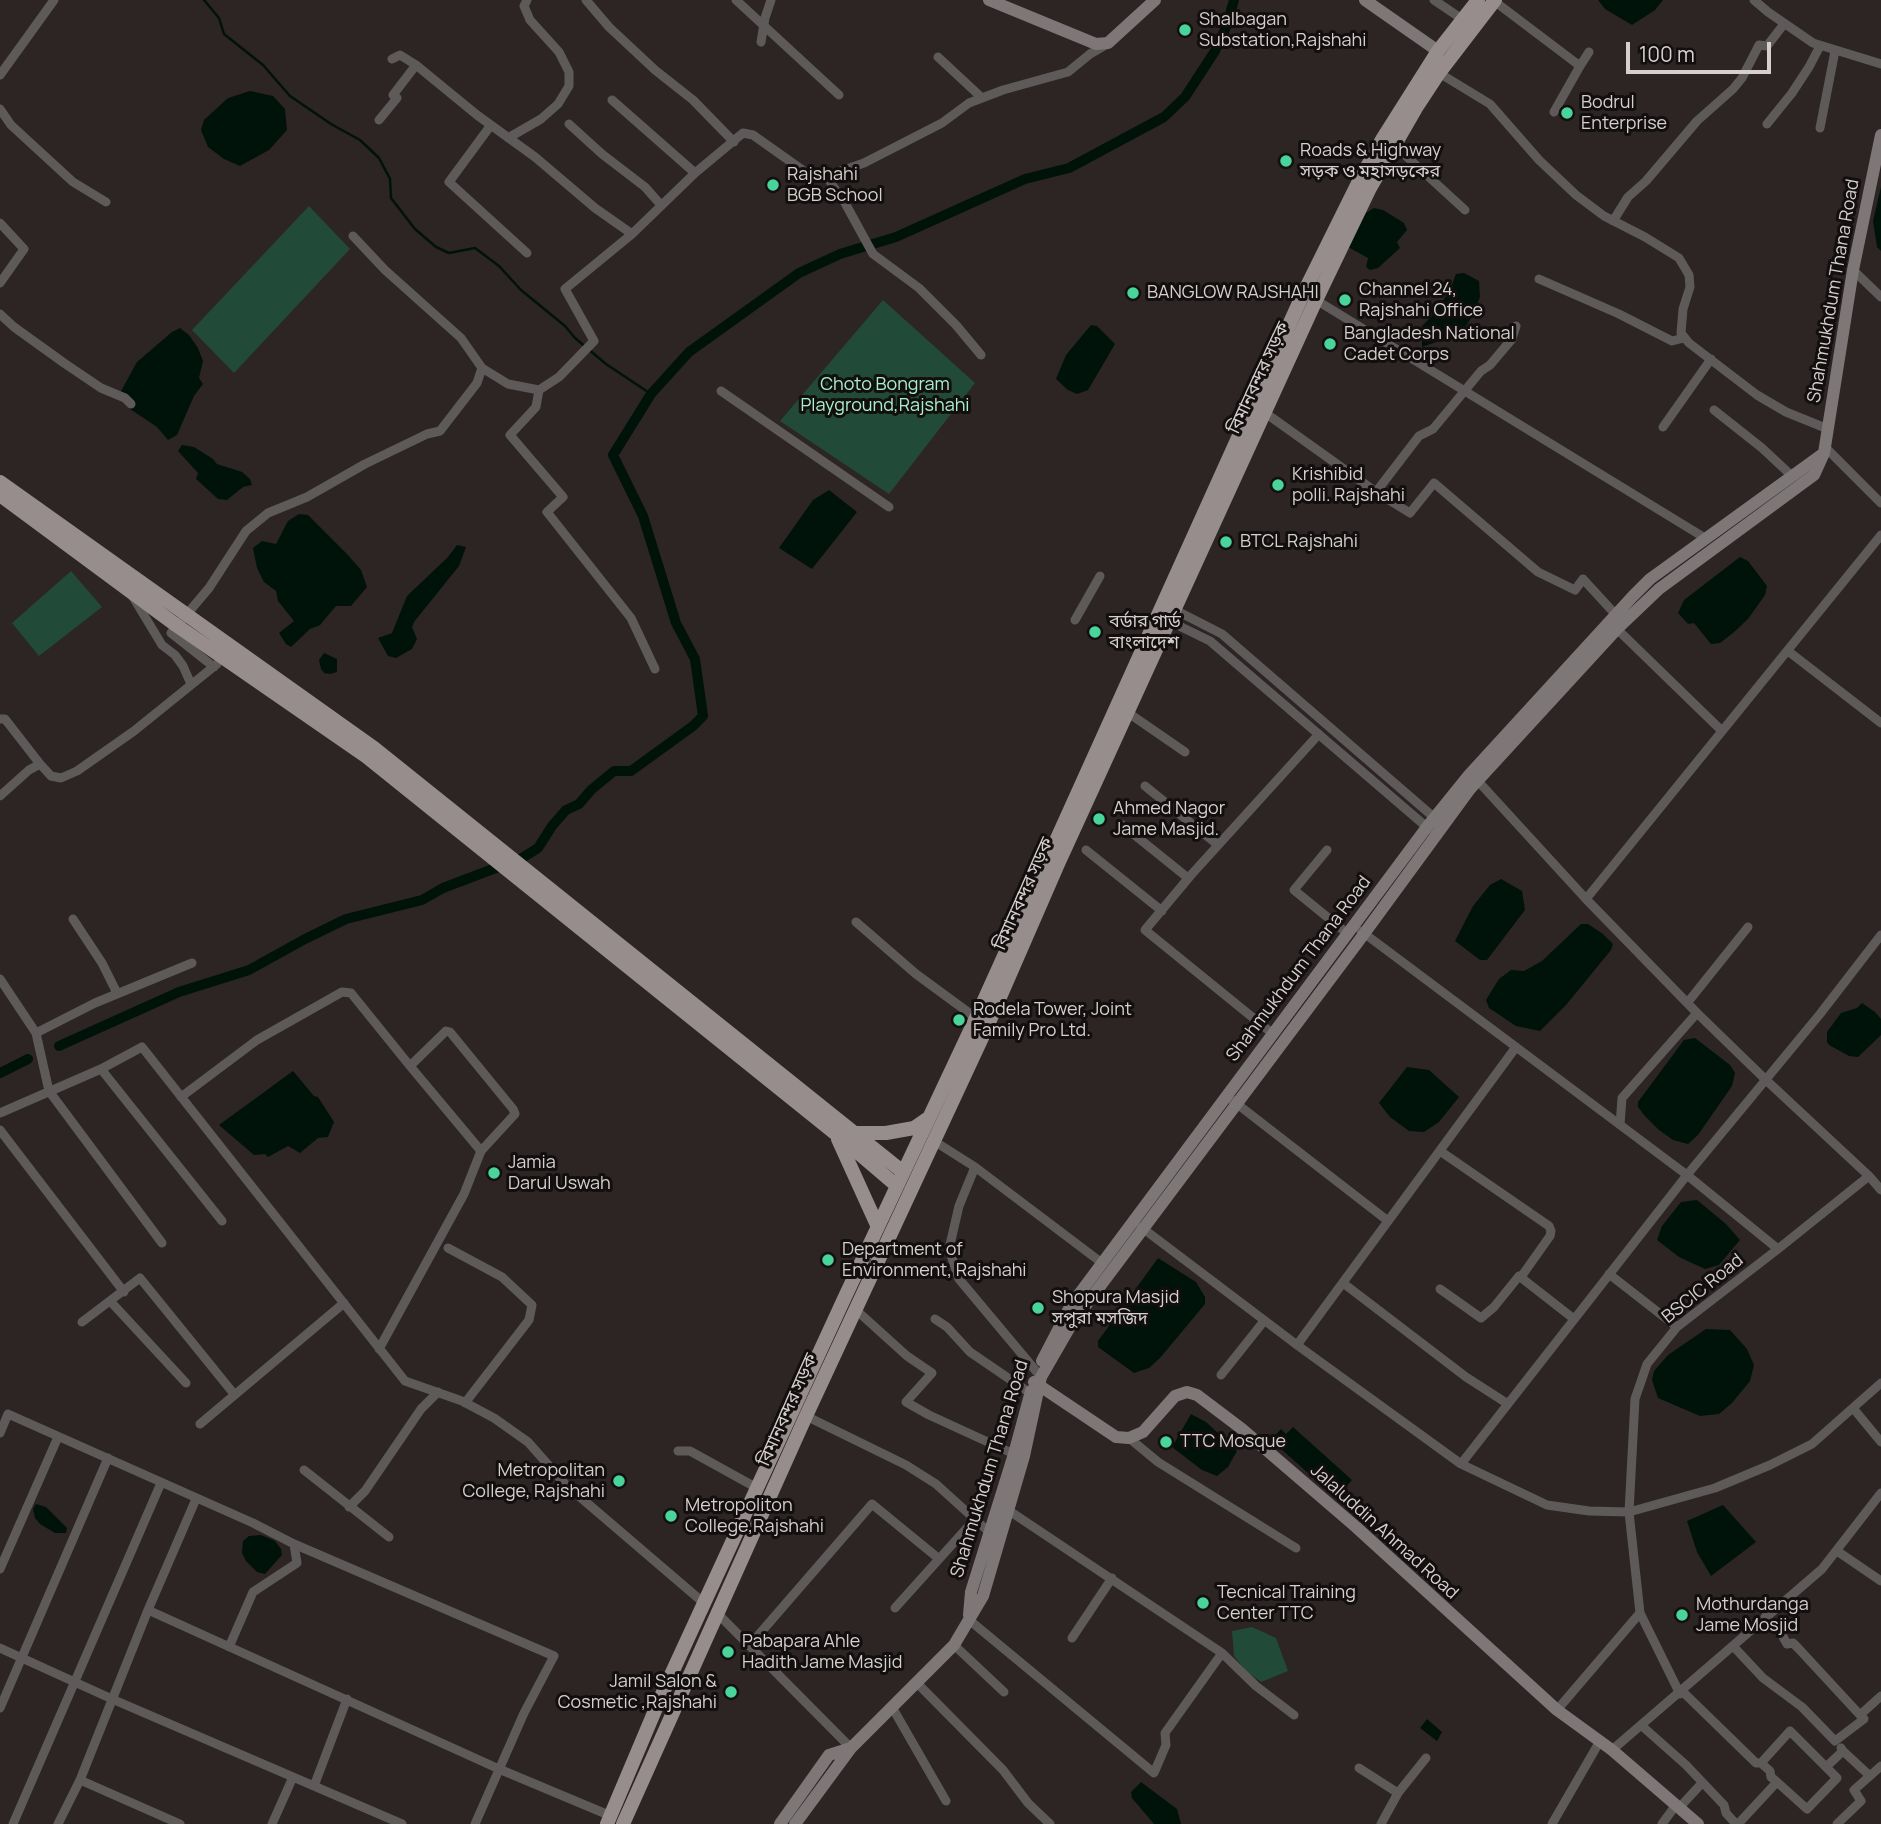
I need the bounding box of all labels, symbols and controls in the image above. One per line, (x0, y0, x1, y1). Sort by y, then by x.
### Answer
place label: Shalbagan Substation,Rajshahi (1199, 9, 1366, 52)
marker: Shalbagan Substation,Rajshahi (1177, 22, 1193, 38)
scale bar (1629, 28, 1774, 72)
text: 100 m (1639, 40, 1695, 68)
place label: Bodrul Enterprise (1581, 92, 1667, 134)
marker: Bodrul Enterprise (1559, 105, 1575, 121)
place label: Roads & Highway সড়ক ও মহাসড়কের (1300, 140, 1441, 182)
marker: Roads & Highway সড়ক ও মহাসড়কের (1278, 153, 1294, 169)
place label: Rajshahi BGB School (787, 164, 883, 206)
marker: Rajshahi BGB School (765, 177, 781, 193)
street label: Shahmukhdum Thana Road (1804, 178, 1864, 404)
place label: Channel 24, Rajshahi Office (1359, 279, 1483, 322)
place label: BANGLOW RAJSHAHI (1147, 282, 1319, 304)
marker: BANGLOW RAJSHAHI (1125, 285, 1141, 301)
marker: Channel 24, Rajshahi Office (1337, 292, 1353, 308)
street label: বিমানবন্দর সড়ক (1224, 319, 1294, 437)
place label: Bangladesh National Cadet Corps (1344, 323, 1515, 366)
marker: Bangladesh National Cadet Corps (1322, 336, 1338, 352)
park label: Choto Bongram Playground,Rajshahi (800, 374, 970, 416)
place label: Krishibid polli. Rajshahi (1292, 464, 1405, 506)
marker: Krishibid polli. Rajshahi (1270, 477, 1286, 493)
place label: BTCL Rajshahi (1240, 531, 1358, 553)
marker: BTCL Rajshahi (1218, 534, 1234, 550)
place label: বর্ডার গার্ড বাংলাদেশ (1109, 611, 1181, 654)
marker: বর্ডার গার্ড বাংলাদেশ (1087, 624, 1103, 640)
place label: Ahmed Nagor Jame Masjid. (1113, 798, 1225, 840)
marker: Ahmed Nagor Jame Masjid. (1091, 811, 1107, 827)
street label: বিমানবন্দর সড়ক (990, 834, 1058, 954)
street label: Shahmukhdum Thana Road (1222, 872, 1376, 1066)
place label: Rodela Tower, Joint Family Pro Ltd. (973, 999, 1132, 1042)
marker: Rodela Tower, Joint Family Pro Ltd. (951, 1012, 967, 1028)
place label: Jamia Darul Uswah (508, 1152, 611, 1194)
marker: Jamia Darul Uswah (486, 1165, 502, 1181)
place label: Department of Environment, Rajshahi (842, 1239, 1027, 1282)
street label: BSCIC Road (1658, 1250, 1748, 1328)
marker: Department of Environment, Rajshahi (820, 1252, 836, 1268)
place label: Shopura Masjid সপুরা মসজিদ (1052, 1287, 1179, 1330)
marker: Shopura Masjid সপুরা মসজিদ (1030, 1300, 1046, 1316)
street label: বিমানবন্দর সড়ক (754, 1350, 822, 1470)
street label: Shahmukhdum Thana Road (947, 1357, 1033, 1581)
place label: TTC Mosque (1180, 1431, 1286, 1453)
marker: TTC Mosque (1158, 1434, 1174, 1450)
place label: Metropolitan College, Rajshahi (462, 1460, 605, 1502)
street label: Jalaluddin Ahmad Road (1306, 1460, 1462, 1604)
marker: Metropolitan College, Rajshahi (611, 1473, 627, 1489)
place label: Metropoliton College,Rajshahi (685, 1495, 824, 1538)
marker: Metropoliton College,Rajshahi (663, 1508, 679, 1524)
place label: Tecnical Training Center TTC (1217, 1582, 1356, 1624)
place label: Mothurdanga Jame Mosjid (1696, 1594, 1809, 1636)
marker: Tecnical Training Center TTC (1195, 1595, 1211, 1611)
marker: Mothurdanga Jame Mosjid (1674, 1607, 1690, 1623)
place label: Pabapara Ahle Hadith Jame Masjid (742, 1631, 902, 1674)
marker: Pabapara Ahle Hadith Jame Masjid (720, 1644, 736, 1660)
place label: Jamil Salon & Cosmetic ,Rajshahi (558, 1671, 717, 1714)
marker: Jamil Salon & Cosmetic ,Rajshahi (723, 1684, 739, 1700)

